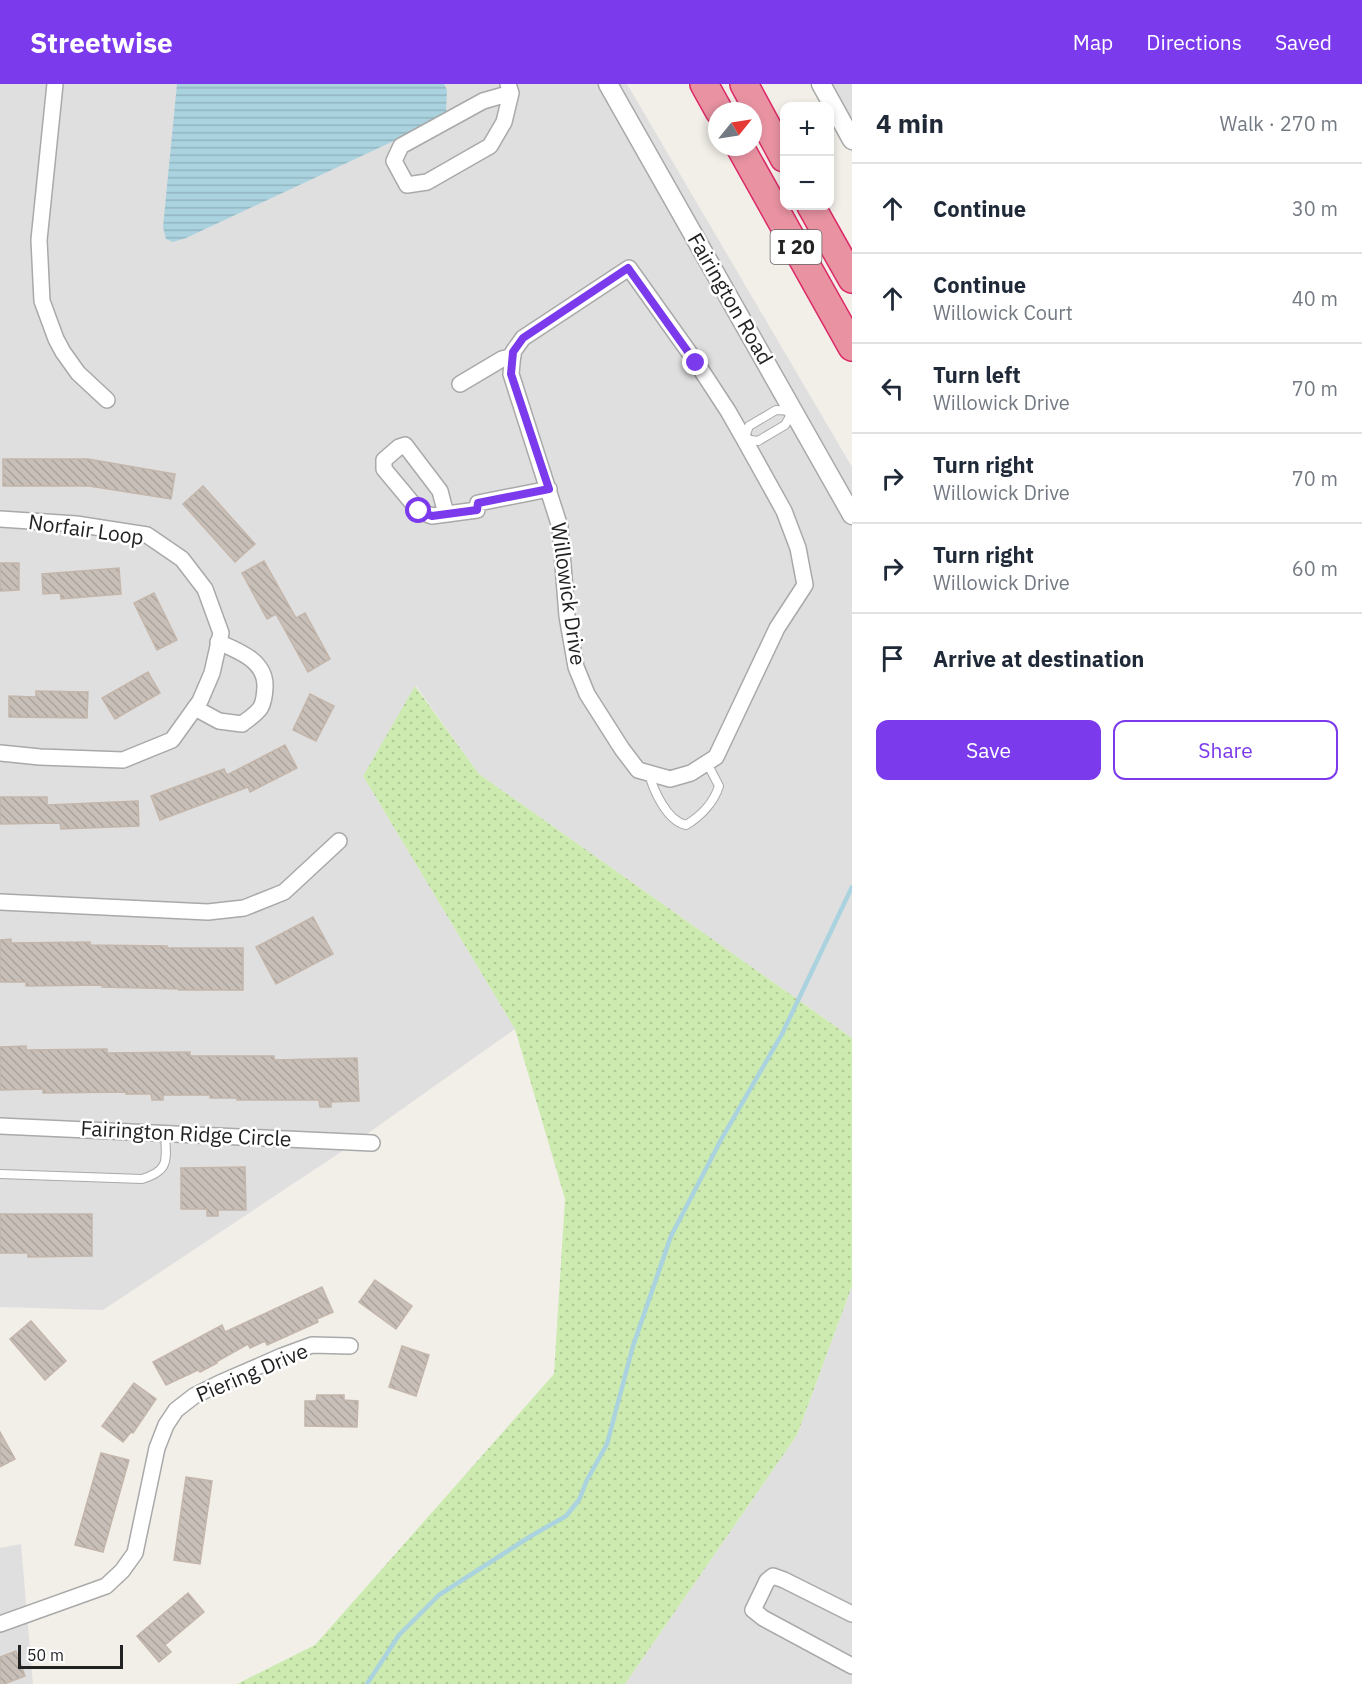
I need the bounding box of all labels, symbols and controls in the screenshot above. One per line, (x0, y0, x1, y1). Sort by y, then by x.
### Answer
text: Streetwise (30, 24, 173, 61)
text: Map (1073, 28, 1113, 56)
text: Directions (1146, 28, 1242, 56)
text: Saved (1275, 28, 1332, 56)
north arrow (708, 102, 762, 156)
map controls (780, 102, 834, 210)
button: + (780, 102, 834, 156)
text: 4 min (876, 106, 944, 140)
text: Walk · 270 m (1220, 110, 1338, 137)
button: − (780, 156, 834, 210)
icon: ahead (876, 192, 909, 225)
text: Continue (933, 194, 1026, 223)
text: 30 m (1292, 195, 1338, 222)
street label: Fairington Road (682, 228, 780, 369)
road number: I 20 (770, 230, 822, 264)
text: Continue (933, 270, 1026, 299)
icon: ahead (876, 282, 909, 315)
text: 40 m (1292, 285, 1338, 312)
text: Willowick Court (933, 299, 1073, 326)
route end (682, 349, 708, 375)
text: Turn left (933, 360, 1021, 389)
icon: left (876, 372, 909, 405)
text: 70 m (1292, 375, 1338, 402)
text: Willowick Drive (933, 389, 1070, 416)
text: Turn right (933, 450, 1034, 479)
icon: right (876, 462, 909, 495)
text: 70 m (1292, 465, 1338, 492)
text: Willowick Drive (933, 479, 1070, 506)
route start (405, 497, 431, 523)
street label: Norfair Loop (27, 507, 146, 551)
street label: Willowick Drive (545, 521, 593, 667)
text: Turn right (933, 540, 1034, 569)
icon: right (876, 552, 909, 585)
text: 60 m (1292, 555, 1338, 582)
text: Willowick Drive (933, 569, 1070, 596)
icon: arrive (876, 642, 909, 675)
text: Arrive at destination (933, 644, 1144, 673)
button: Save (876, 720, 1101, 780)
button: Share (1113, 720, 1338, 780)
street label: Fairington Ridge Circle (80, 1113, 292, 1153)
street label: Piering Drive (191, 1336, 312, 1408)
scale bar (18, 1642, 123, 1670)
text: 50 m (27, 1645, 64, 1665)

